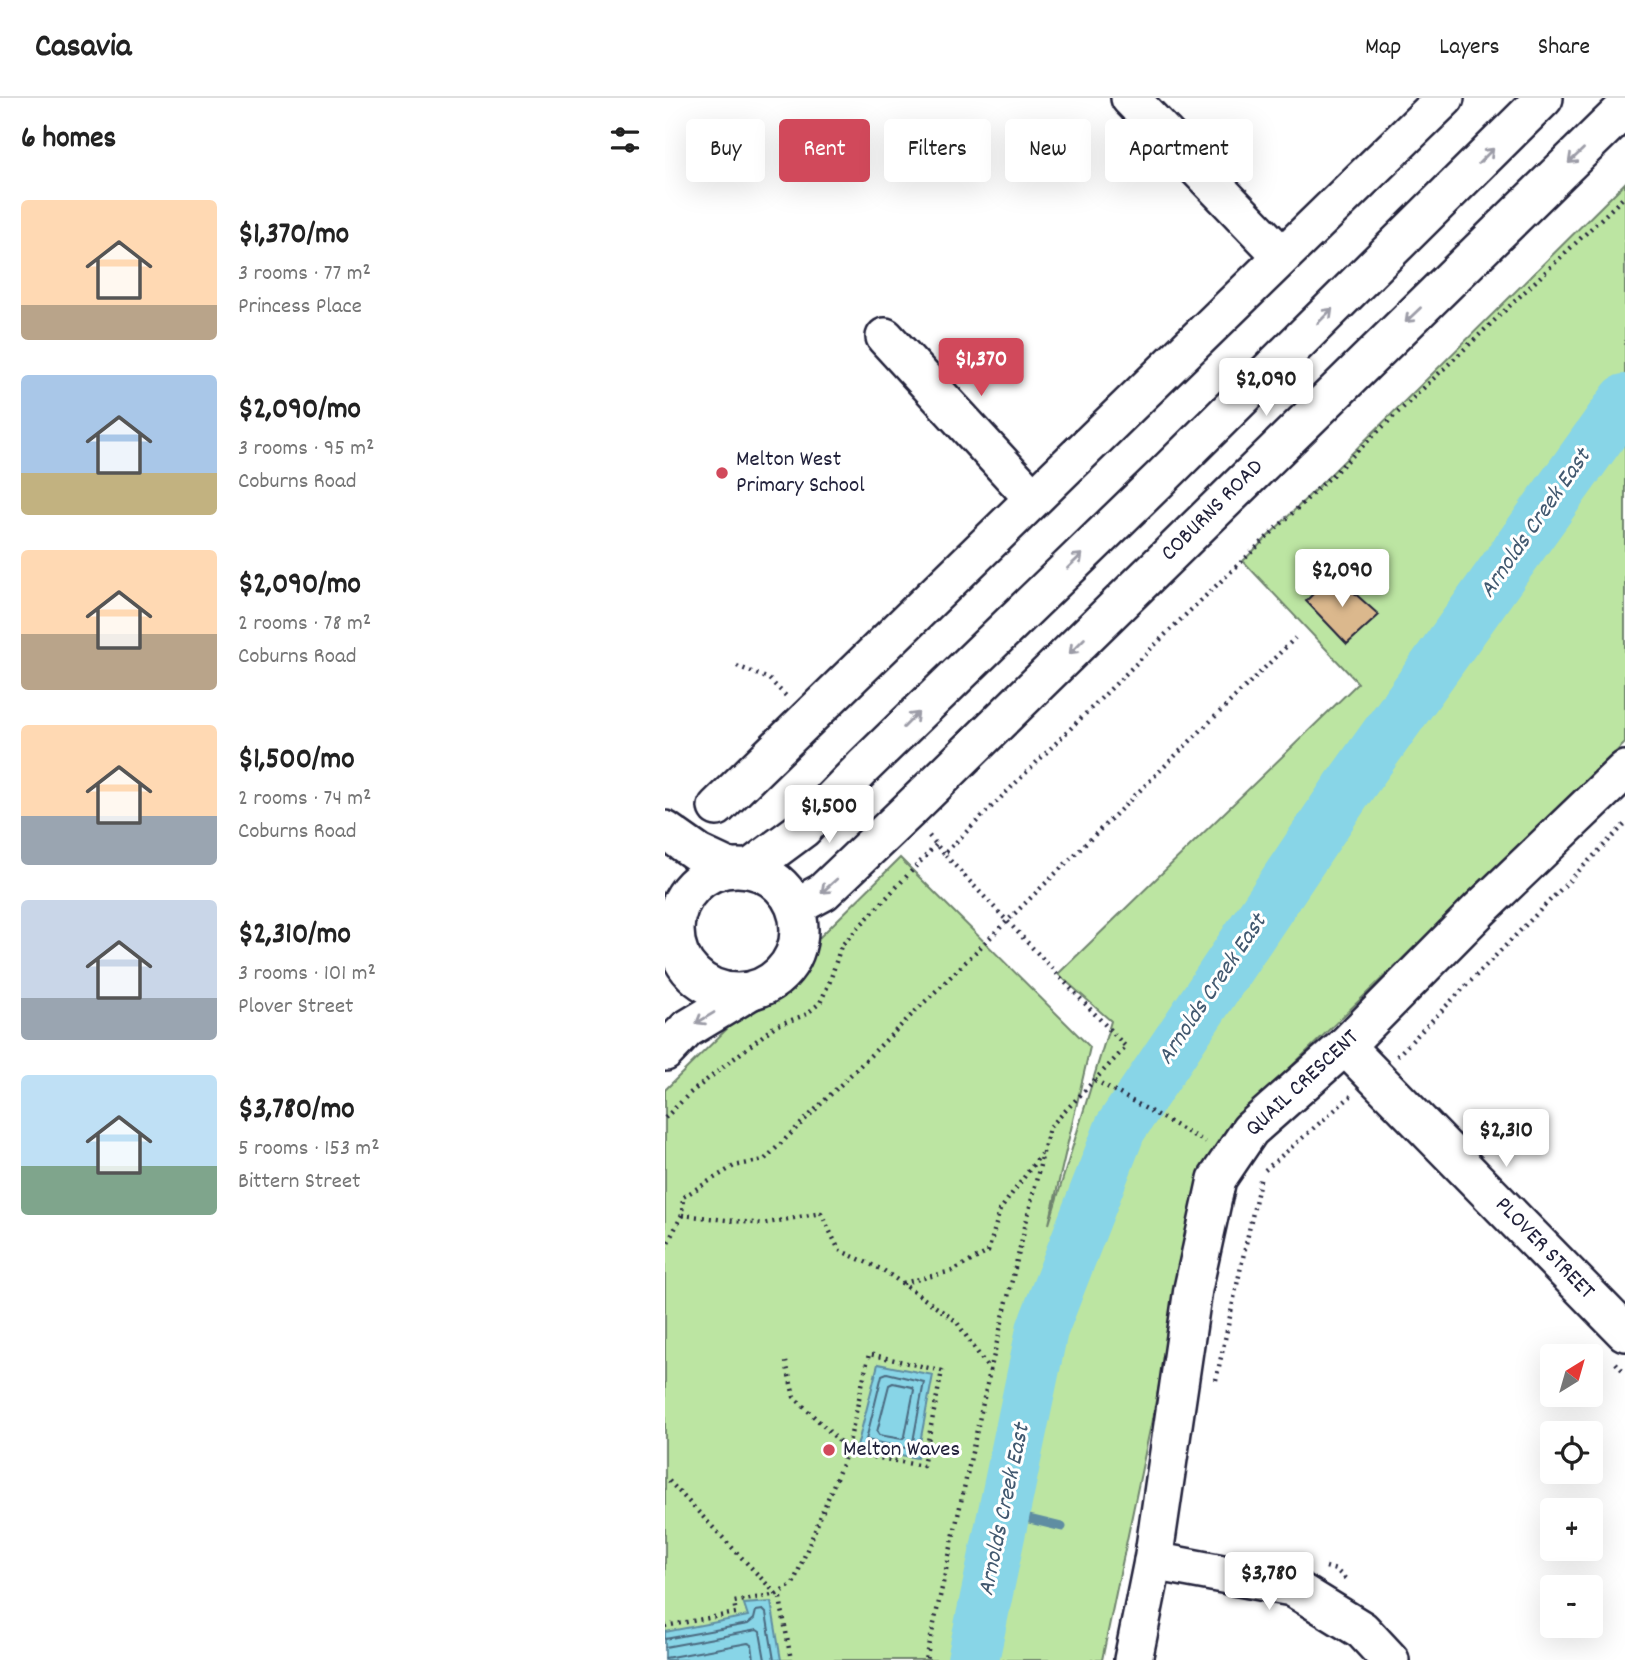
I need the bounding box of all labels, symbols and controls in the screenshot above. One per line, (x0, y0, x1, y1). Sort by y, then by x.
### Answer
text: Casavia (35, 25, 131, 72)
text: Map (1365, 31, 1401, 65)
text: Layers (1439, 31, 1500, 65)
text: Share (1538, 31, 1590, 65)
text: 6 homes (21, 119, 116, 162)
chip: Buy (686, 119, 765, 182)
chip: Rent (779, 119, 870, 182)
chip: Filters (884, 119, 991, 182)
chip: New (1005, 119, 1091, 182)
chip: Apartment (1105, 119, 1253, 182)
icon: filters (606, 121, 644, 159)
one-way arrow (1477, 147, 1494, 164)
one-way arrow (1568, 147, 1585, 164)
text: $1,370/mo (238, 215, 349, 258)
icon: home (77, 228, 161, 312)
text: 3 rooms · 77 m² (238, 258, 371, 291)
text: Princess Place (238, 291, 362, 324)
one-way arrow (1405, 306, 1422, 323)
one-way arrow (1316, 308, 1333, 325)
pin: $1,370 (924, 338, 1038, 398)
text: $1,370 (955, 344, 1007, 377)
pin: $2,090 (1209, 358, 1323, 418)
text: $2,090 (1235, 364, 1297, 397)
text: $2,090/mo (238, 390, 361, 433)
icon: home (77, 403, 161, 487)
text: 3 rooms · 95 m² (238, 433, 374, 466)
water label: Arnolds Creek East (1472, 441, 1601, 605)
place label: Melton West Primary School (736, 444, 865, 503)
street label: COBURNS ROAD (1154, 452, 1272, 570)
marker: Melton West Primary School (714, 465, 730, 481)
text: Coburns Road (238, 466, 357, 499)
pin: $2,090 (1285, 550, 1399, 609)
one-way arrow (1066, 553, 1083, 570)
text: $2,090 (1311, 555, 1373, 588)
text: $2,090/mo (238, 565, 361, 608)
icon: home (77, 578, 161, 662)
text: 2 rooms · 78 m² (238, 608, 371, 641)
one-way arrow (1069, 638, 1086, 655)
text: Coburns Road (238, 641, 357, 674)
one-way arrow (903, 711, 920, 728)
text: $1,500/mo (238, 740, 355, 783)
icon: home (77, 753, 161, 837)
text: 2 rooms · 74 m² (238, 783, 371, 816)
pin: $1,500 (772, 786, 886, 845)
text: $1,500 (801, 791, 857, 824)
text: Coburns Road (238, 816, 357, 849)
one-way arrow (821, 877, 838, 894)
water label: Arnolds Creek East (1150, 906, 1277, 1072)
text: $2,310/mo (238, 915, 351, 958)
icon: home (77, 928, 161, 1012)
text: 3 rooms · 101 m² (238, 958, 376, 991)
text: Plover Street (238, 991, 354, 1024)
one-way arrow (695, 1012, 715, 1026)
street label: QUAIL CRESCENT (1239, 1023, 1367, 1145)
text: $3,780/mo (238, 1090, 355, 1133)
icon: home (77, 1103, 161, 1187)
pin: $2,310 (1449, 1110, 1563, 1169)
text: $2,310 (1479, 1115, 1533, 1148)
text: 5 rooms · 153 m² (238, 1133, 380, 1166)
text: Bittern Street (238, 1166, 361, 1199)
street label: PLOVER STREET (1486, 1190, 1602, 1308)
north arrow (1540, 1344, 1603, 1407)
map controls (1540, 1344, 1603, 1638)
water label: Arnolds Creek East (970, 1419, 1040, 1599)
button: locate (1540, 1421, 1603, 1484)
place label: Melton Waves (843, 1434, 960, 1467)
marker: Melton Waves (821, 1442, 837, 1458)
button: + (1540, 1498, 1603, 1561)
pin: $3,780 (1212, 1552, 1326, 1612)
text: $3,780 (1241, 1558, 1297, 1591)
button: − (1540, 1575, 1603, 1638)

